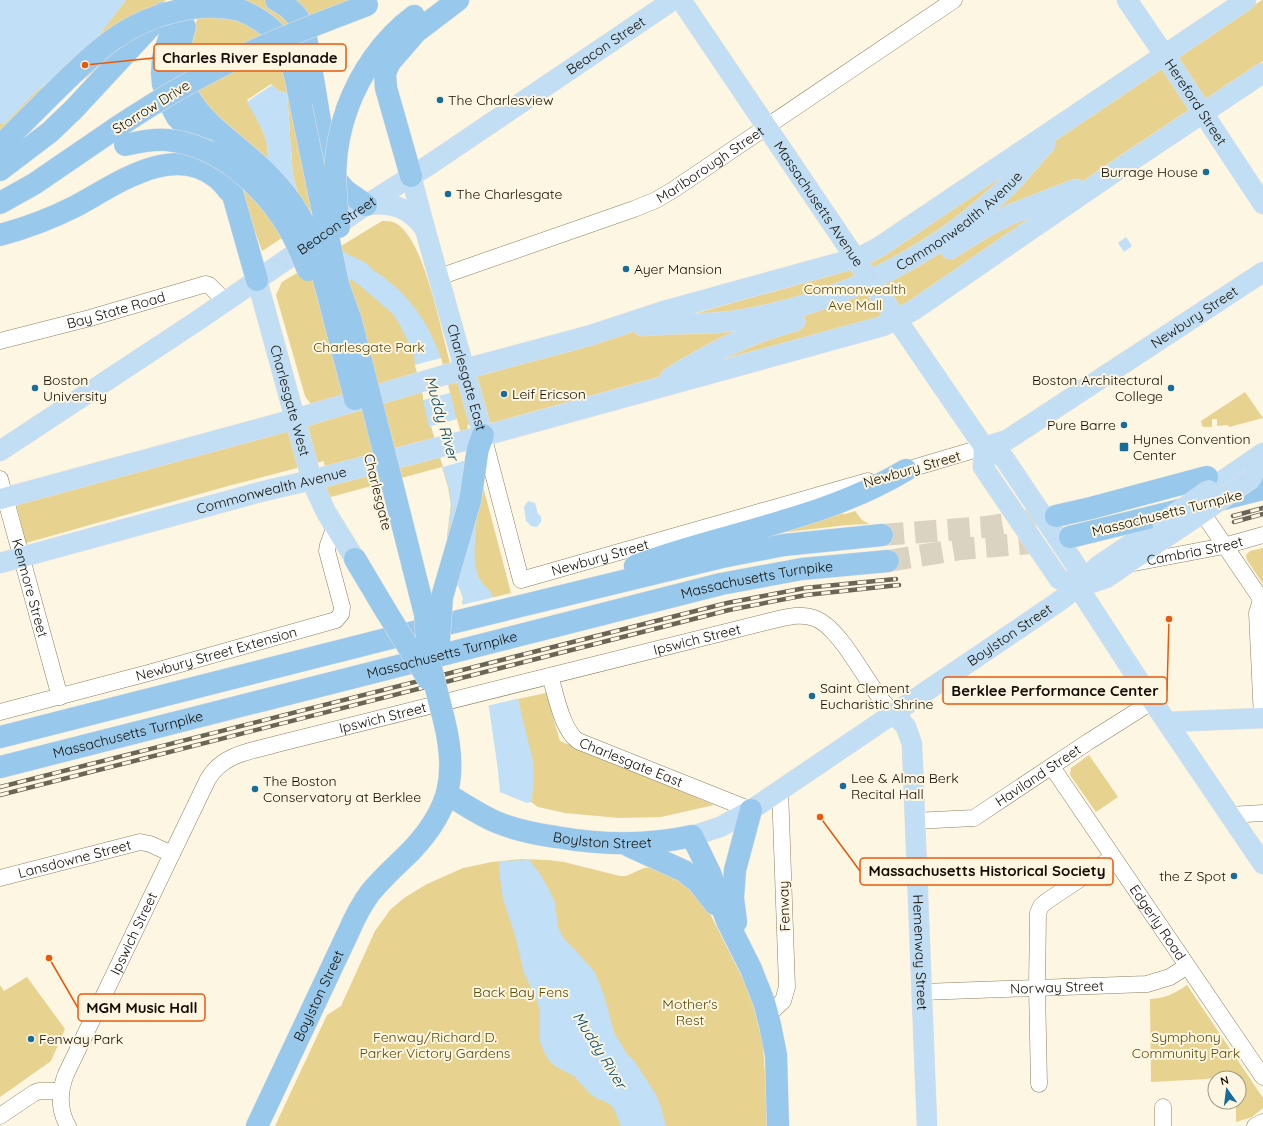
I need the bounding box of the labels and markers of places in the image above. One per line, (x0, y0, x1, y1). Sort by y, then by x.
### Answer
callout: Charles River Esplanade (154, 44, 346, 71)
place label: The Charlesview (448, 91, 554, 109)
marker: The Charlesview (435, 95, 445, 105)
place label: Burrage House (1101, 163, 1198, 181)
marker: Burrage House (1201, 167, 1211, 177)
place label: The Charlesgate (456, 185, 562, 203)
marker: The Charlesgate (443, 189, 453, 199)
place label: Ayer Mansion (634, 260, 722, 278)
marker: Ayer Mansion (621, 264, 631, 274)
place label: Boston University (43, 371, 107, 405)
place label: Boston Architectural College (1032, 371, 1163, 405)
marker: Boston University (30, 383, 40, 393)
marker: Boston Architectural College (1166, 383, 1176, 393)
place label: Leif Ericson (512, 385, 586, 403)
marker: Leif Ericson (499, 389, 509, 399)
place label: Pure Barre (1047, 416, 1116, 434)
marker: Pure Barre (1119, 420, 1129, 430)
place label: Hynes Convention Center (1133, 430, 1251, 464)
marker: Hynes Convention Center (1118, 441, 1130, 453)
callout: Berklee Performance Center (943, 677, 1167, 704)
place label: Saint Clement Eucharistic Shrine (820, 679, 934, 713)
marker: Saint Clement Eucharistic Shrine (807, 691, 817, 701)
place label: Lee & Alma Berk Recital Hall (851, 769, 959, 803)
place label: The Boston Conservatory at Berklee (263, 772, 421, 806)
marker: Lee & Alma Berk Recital Hall (838, 781, 848, 791)
marker: The Boston Conservatory at Berklee (250, 784, 260, 794)
callout: Massachusetts Historical Society (860, 858, 1113, 885)
place label: the Z Spot (1159, 867, 1226, 885)
marker: the Z Spot (1229, 871, 1239, 881)
callout: MGM Music Hall (78, 994, 205, 1021)
place label: Fenway Park (39, 1030, 123, 1048)
marker: Fenway Park (26, 1034, 36, 1044)

